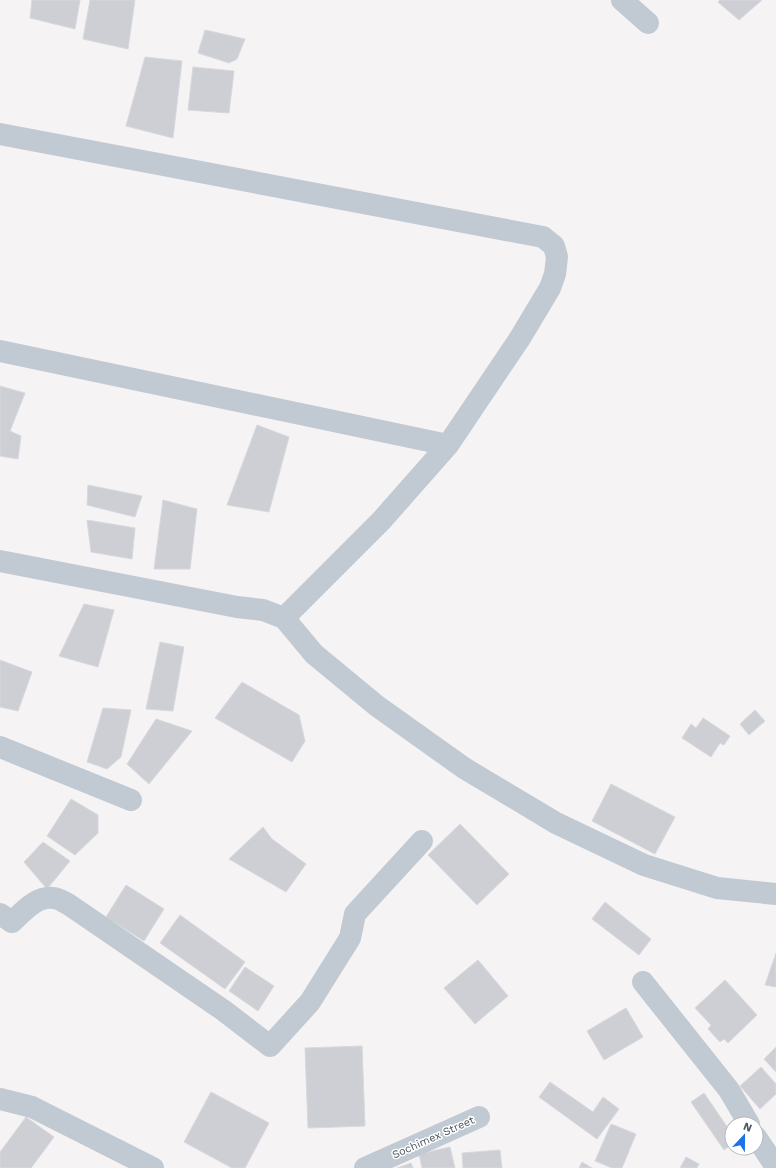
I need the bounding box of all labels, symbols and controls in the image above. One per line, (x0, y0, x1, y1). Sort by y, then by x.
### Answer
street label: Sochimex Street (390, 1113, 477, 1161)
north arrow (724, 1116, 764, 1156)
text: N (741, 1120, 754, 1135)

